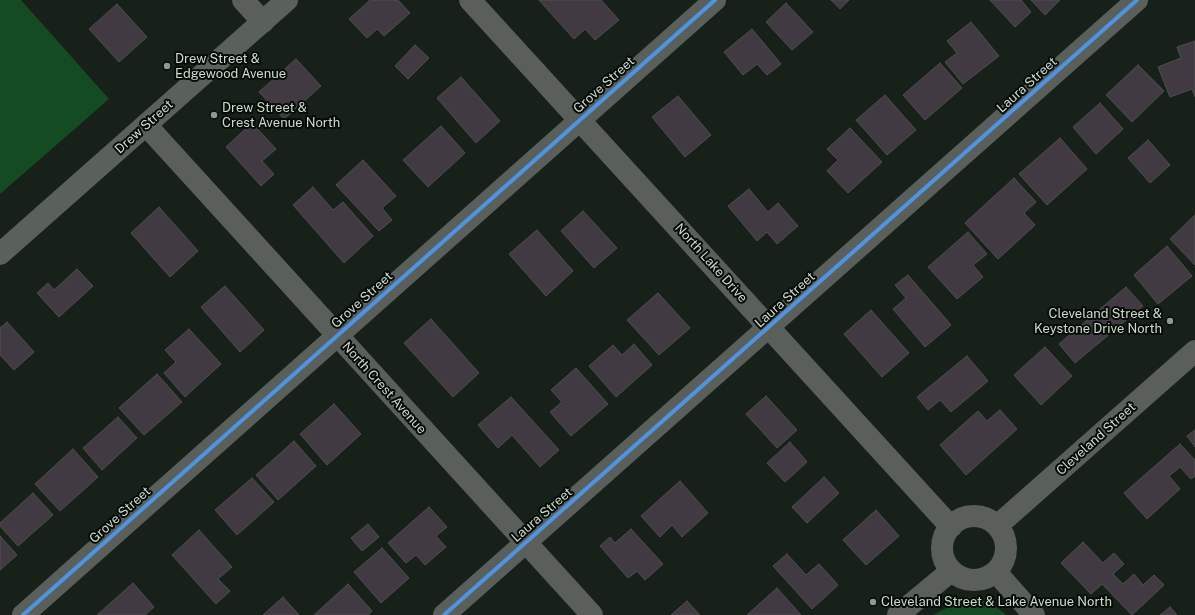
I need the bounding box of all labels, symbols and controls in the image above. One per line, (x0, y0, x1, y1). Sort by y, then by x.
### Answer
place label: Drew Street & Edgewood Avenue (175, 51, 286, 82)
street label: Grove Street (570, 54, 638, 116)
street label: Laura Street (994, 54, 1060, 116)
marker: Drew Street & Edgewood Avenue (162, 61, 172, 71)
street label: Drew Street (112, 97, 176, 157)
place label: Drew Street & Crest Avenue North (222, 100, 340, 131)
marker: Drew Street & Crest Avenue North (209, 110, 219, 120)
street label: North Lake Drive (671, 220, 751, 306)
street label: Grove Street (328, 269, 396, 331)
street label: Laura Street (752, 269, 818, 331)
place label: Cleveland Street & Keystone Drive North (1034, 306, 1162, 337)
marker: Cleveland Street & Keystone Drive North (1165, 316, 1175, 326)
street label: North Crest Avenue (339, 339, 429, 437)
street label: Cleveland Street (1053, 399, 1139, 479)
street label: Grove Street (86, 484, 154, 546)
street label: Laura Street (508, 484, 576, 546)
place label: Cleveland Street & Lake Avenue North (881, 594, 1112, 610)
marker: Cleveland Street & Lake Avenue North (868, 597, 878, 607)

